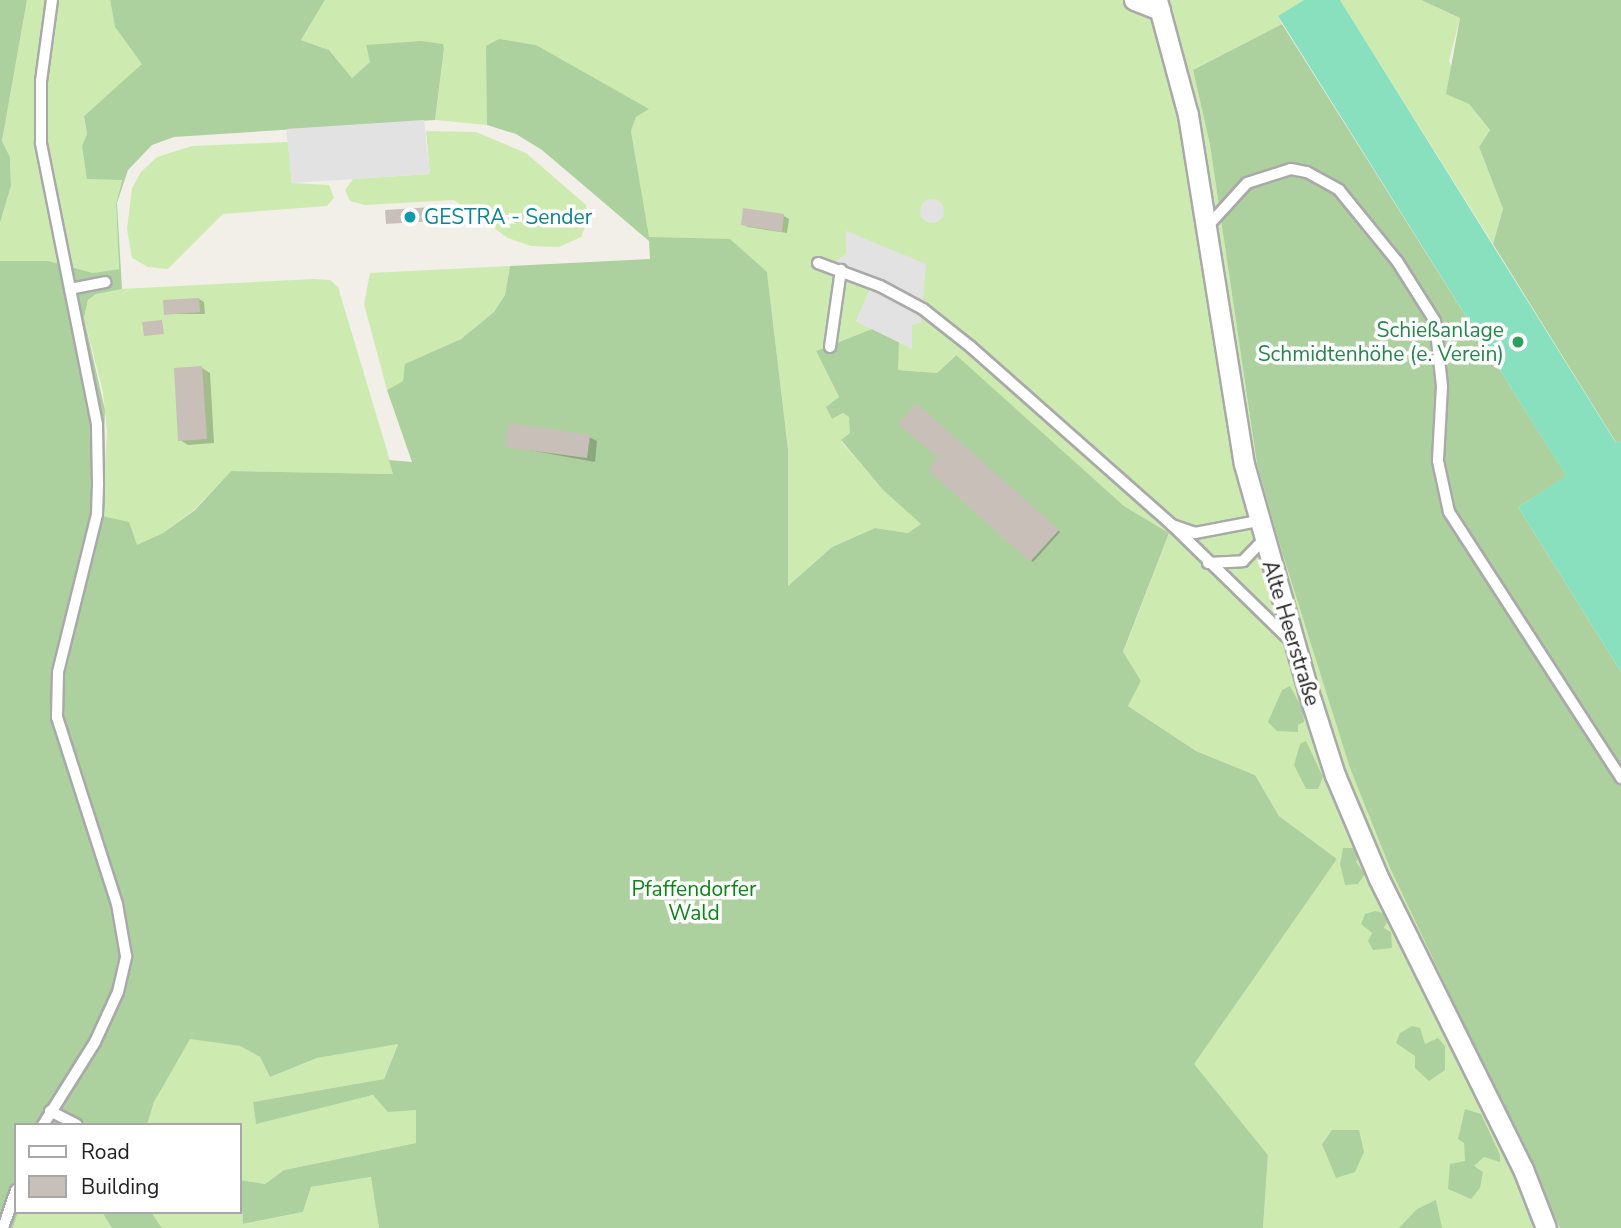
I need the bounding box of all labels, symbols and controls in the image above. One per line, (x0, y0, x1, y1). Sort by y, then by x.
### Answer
place label: GESTRA - Sender (424, 204, 592, 230)
marker: GESTRA - Sender (402, 209, 418, 225)
place label: Schießanlage Schmidtenhöhe (e. Verein) (1258, 317, 1504, 367)
marker: Schießanlage Schmidtenhöhe (e. Verein) (1510, 334, 1526, 350)
street label: Alte Heerstraße (1257, 557, 1325, 709)
park label: Pfaffendorfer Wald (631, 876, 757, 926)
legend (14, 1123, 242, 1214)
text: Road (81, 1138, 130, 1166)
text: Building (81, 1173, 159, 1201)

